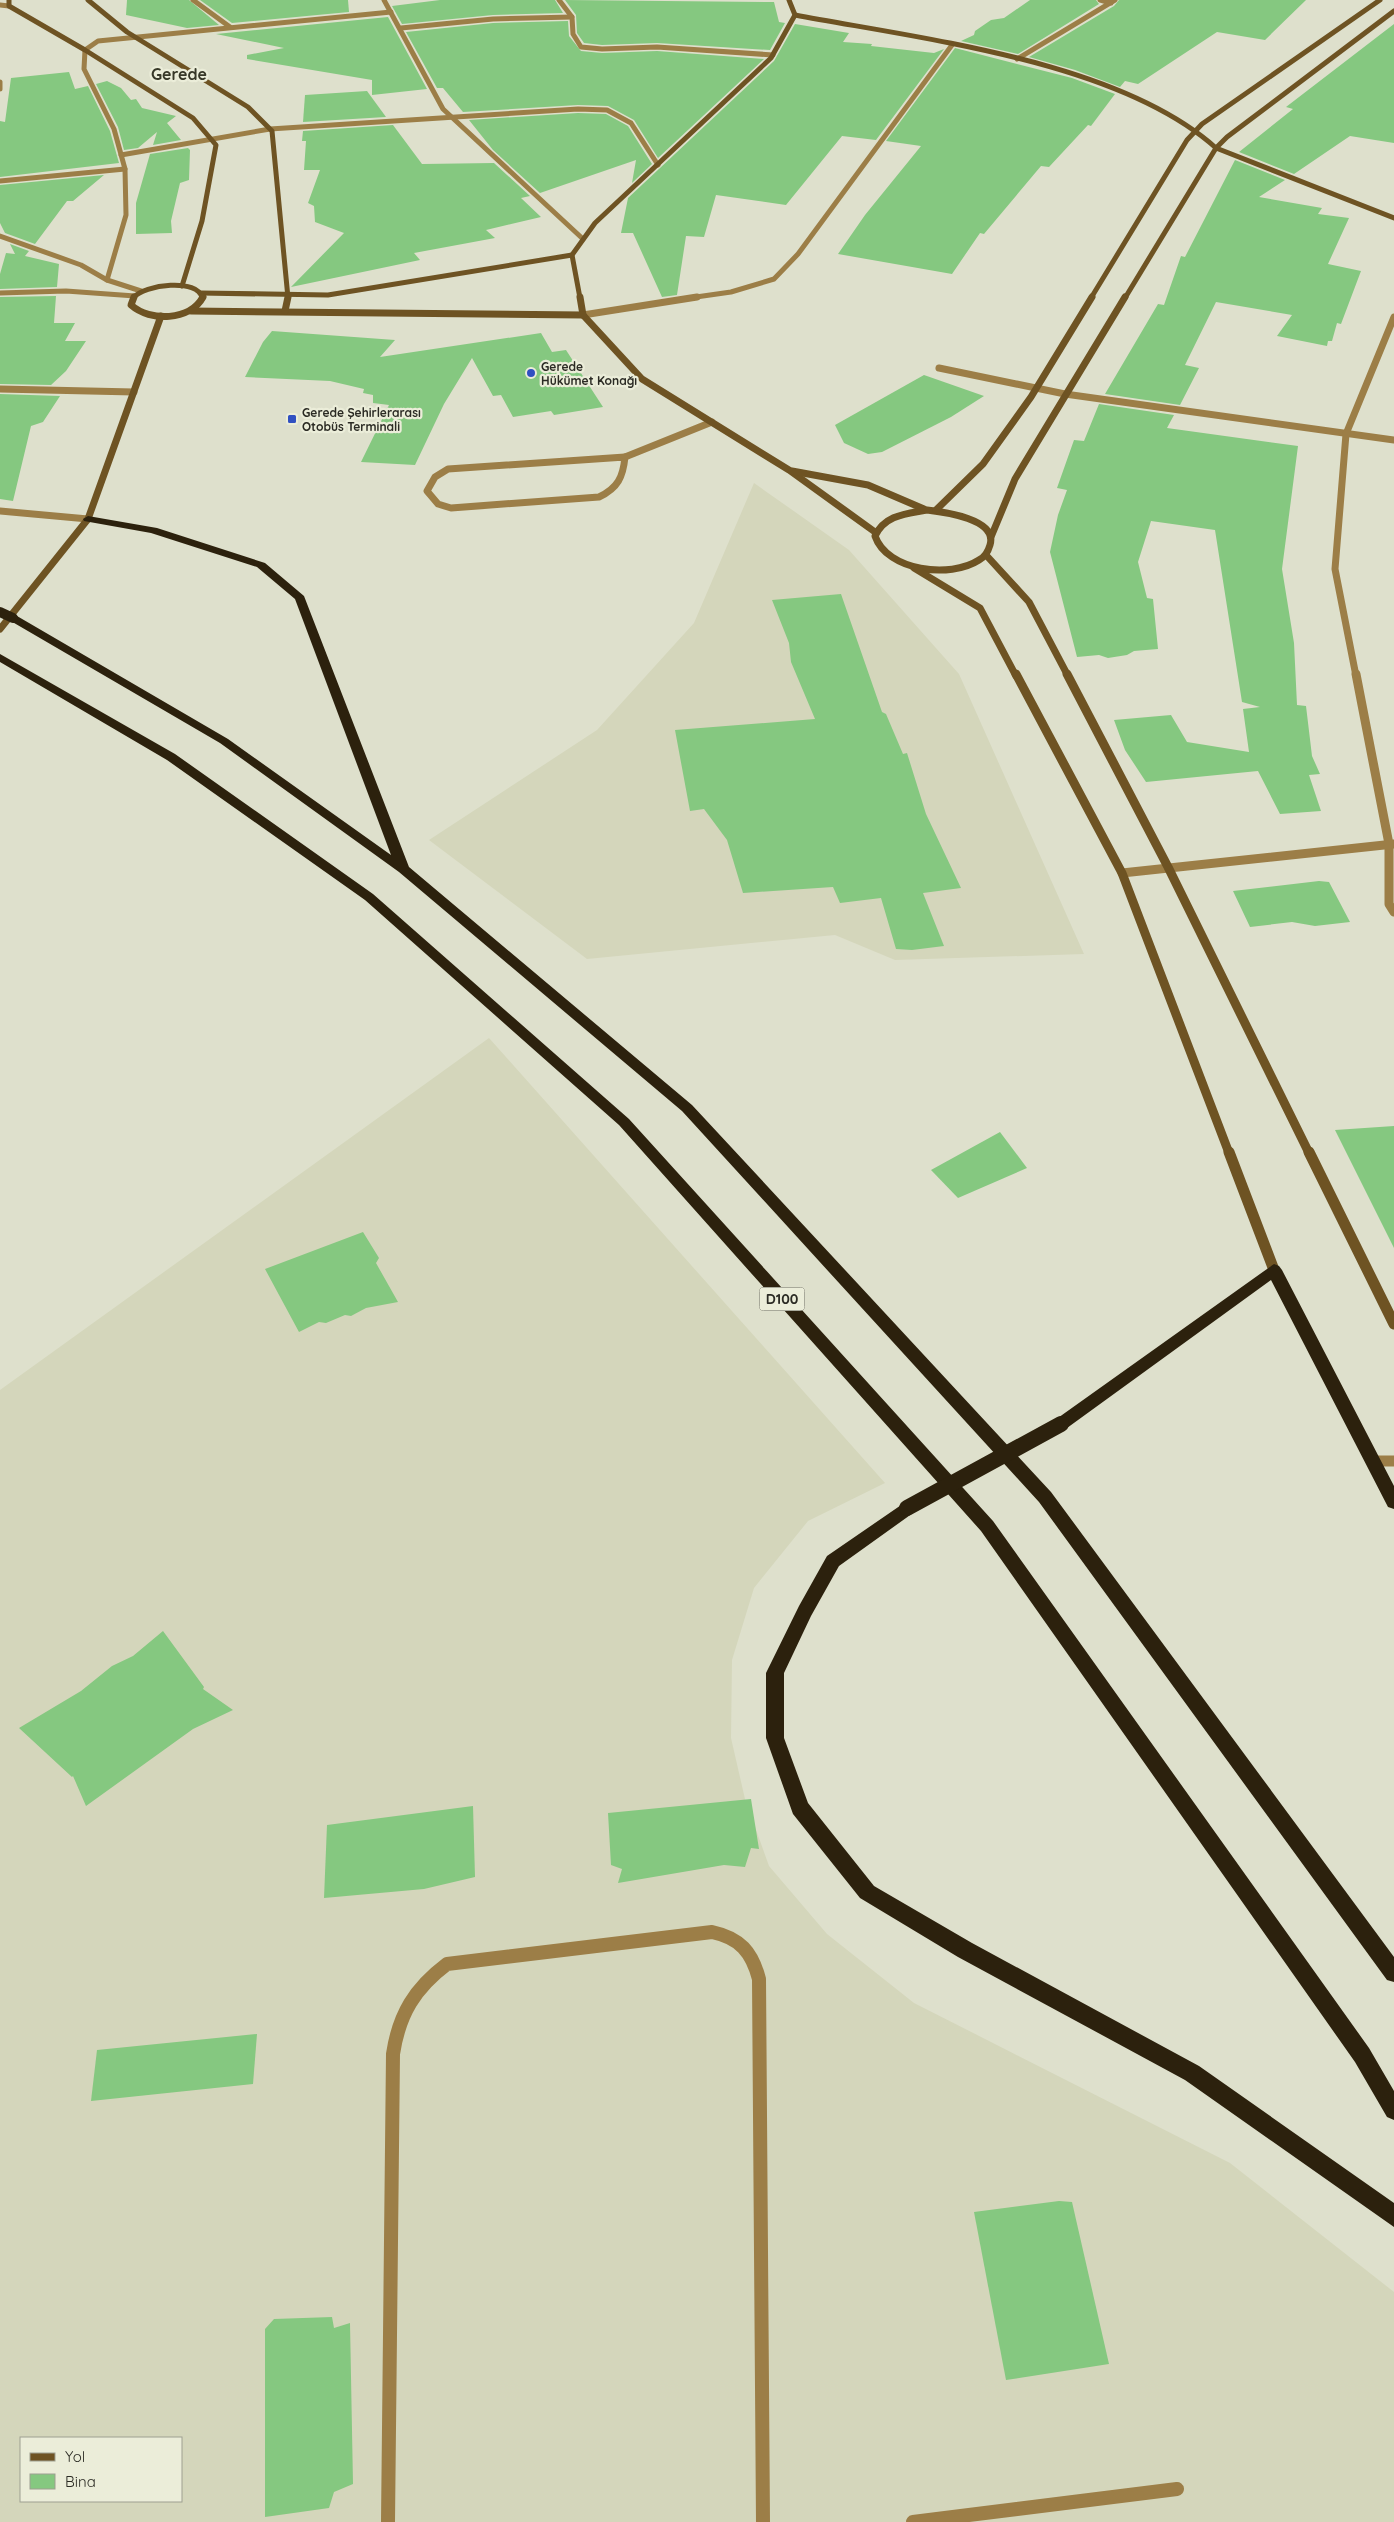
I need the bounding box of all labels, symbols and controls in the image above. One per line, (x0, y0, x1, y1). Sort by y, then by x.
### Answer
district label: Gerede (151, 64, 207, 84)
place label: Gerede Hükümet Konağı (541, 359, 637, 388)
marker: Gerede Hükümet Konağı (525, 367, 537, 379)
place label: Gerede Şehirlerarası Otobüs Terminali (302, 405, 421, 434)
marker: Gerede Şehirlerarası Otobüs Terminali (286, 413, 298, 425)
road number: D100 (760, 1288, 804, 1310)
legend (20, 2437, 182, 2502)
text: Yol (65, 2447, 85, 2466)
text: Bina (65, 2472, 96, 2491)

